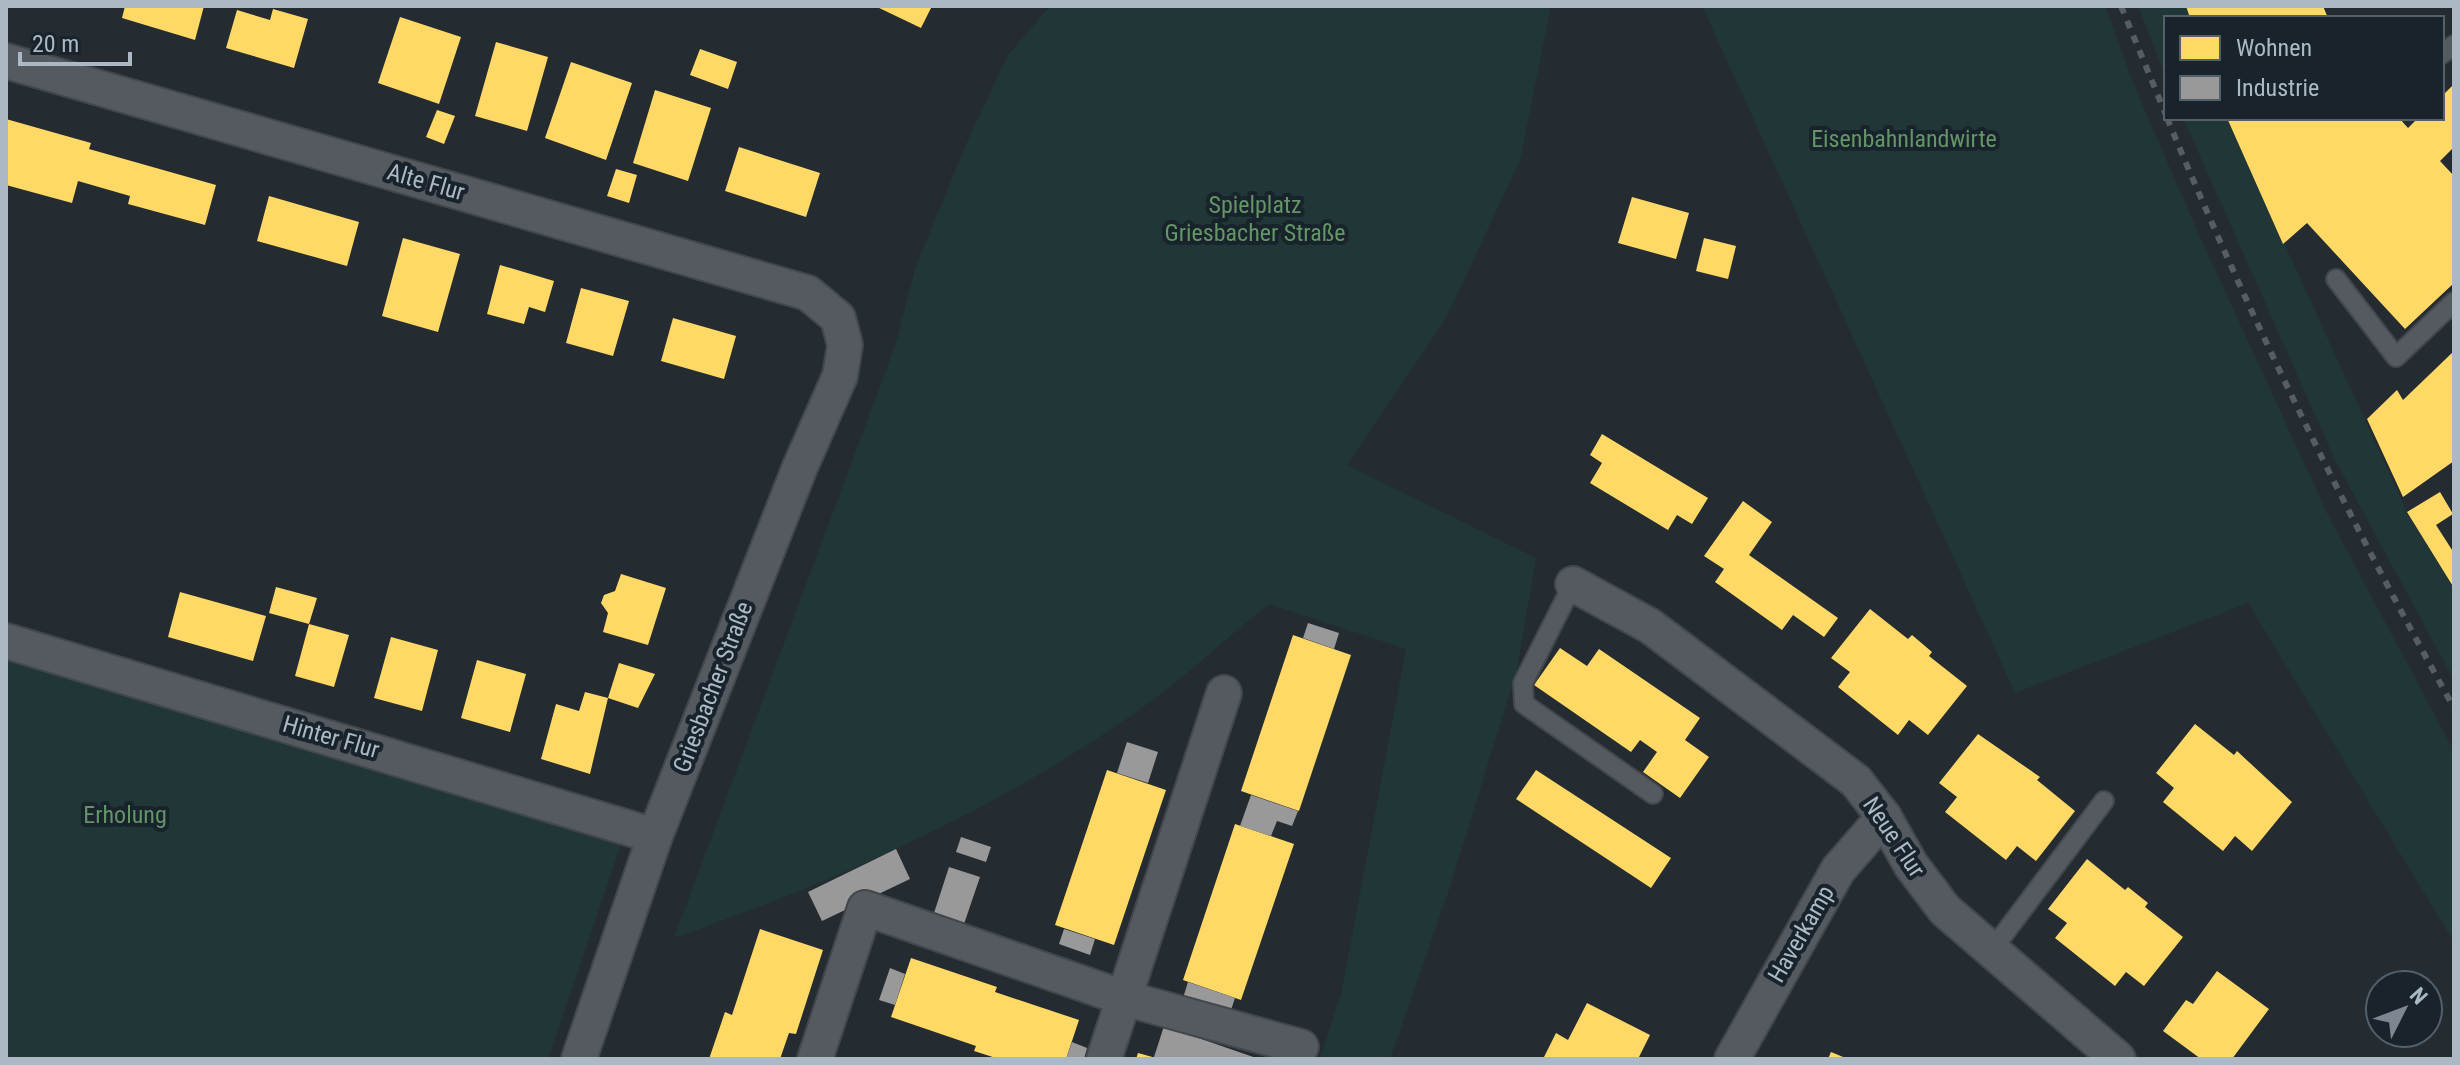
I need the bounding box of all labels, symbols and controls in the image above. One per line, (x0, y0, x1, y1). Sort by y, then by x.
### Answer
scale bar (20, 16, 130, 66)
legend (2164, 16, 2444, 120)
text: 20 m (32, 30, 79, 58)
text: Wohnen (2236, 34, 2312, 62)
text: Industrie (2236, 74, 2319, 102)
park label: Eisenbahnlandwirte (1811, 125, 1997, 153)
street label: Alte Flur (384, 158, 468, 206)
park label: Spielplatz Griesbacher Straße (1165, 191, 1345, 247)
street label: Griesbacher Straße (668, 598, 758, 776)
street label: Hinter Flur (279, 710, 383, 764)
street label: Neue Flur (1857, 792, 1931, 882)
park label: Erholung (83, 801, 167, 829)
street label: Haverkamp (1762, 881, 1840, 987)
north arrow (2364, 969, 2444, 1049)
text: N (2405, 983, 2432, 1009)

